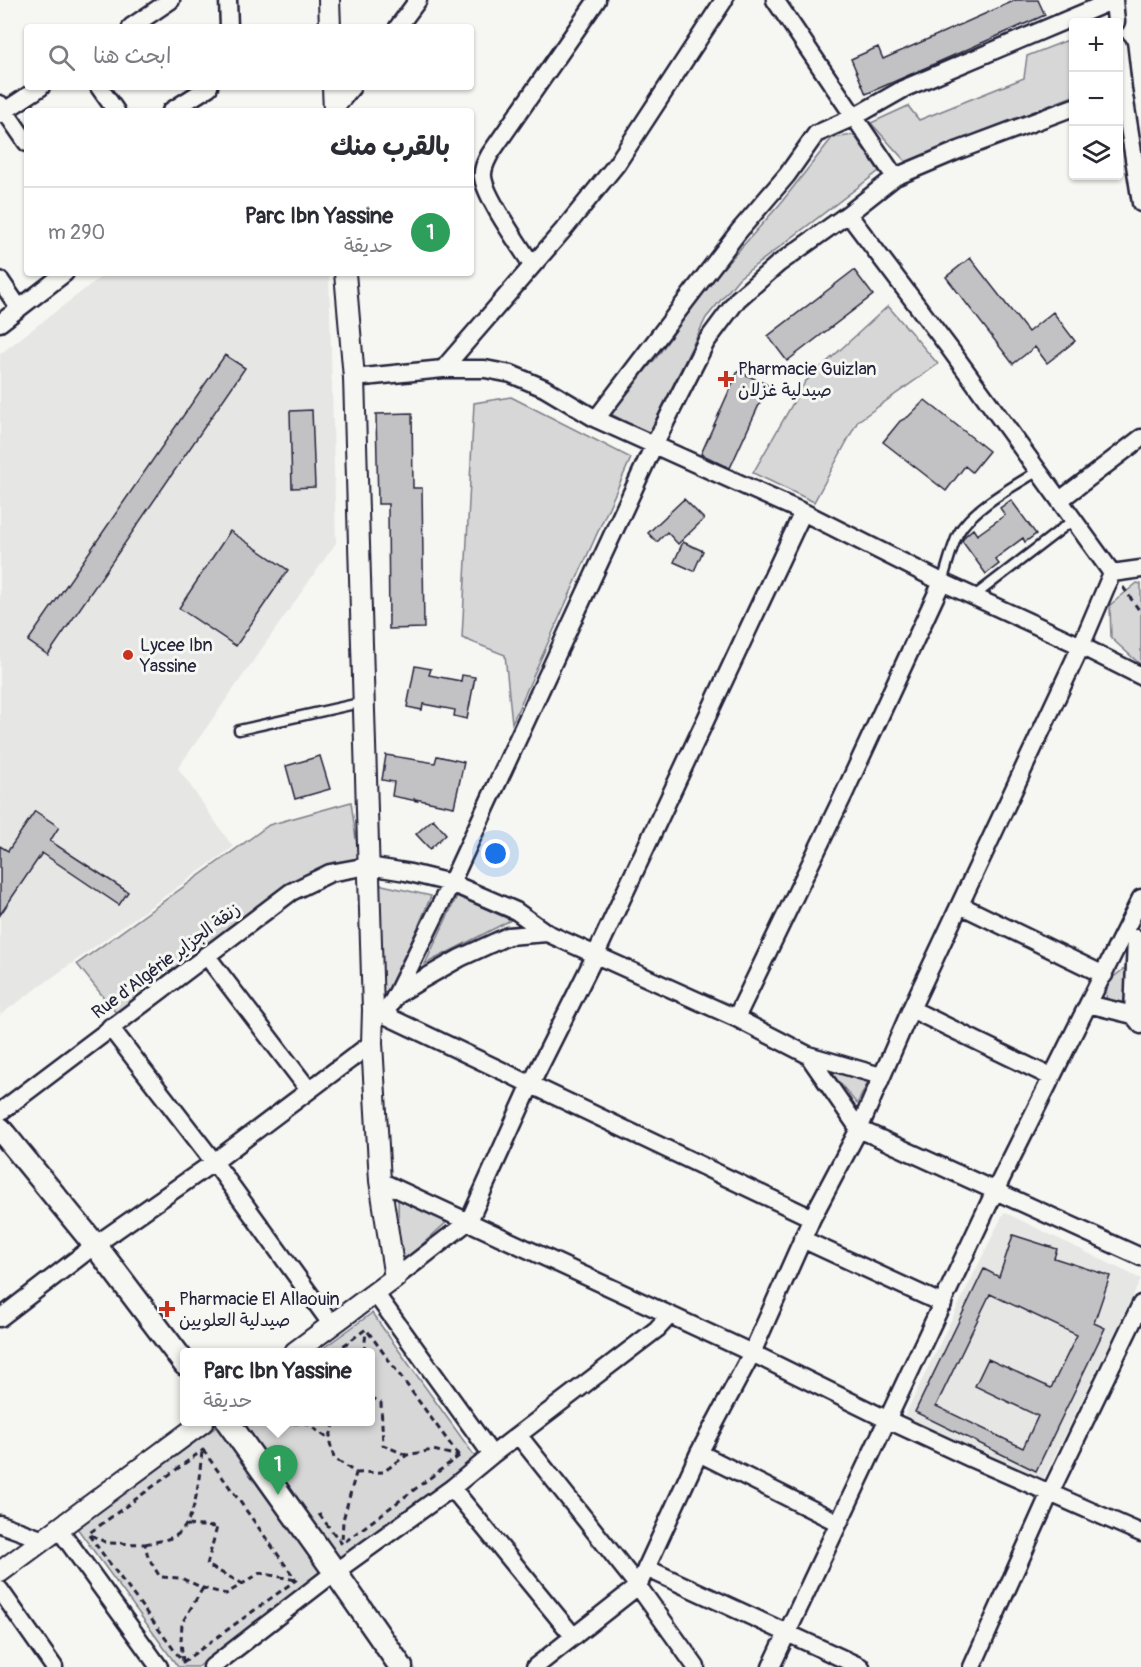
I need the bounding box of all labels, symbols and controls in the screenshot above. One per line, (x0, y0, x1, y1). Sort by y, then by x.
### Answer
map controls (1069, 18, 1123, 180)
button: + (1069, 18, 1123, 72)
search box (24, 24, 474, 90)
icon: search (45, 41, 78, 74)
text: ابحث هنا (93, 42, 171, 70)
button: − (1069, 72, 1123, 126)
button: layers (1069, 126, 1123, 180)
text: بالقرب منك (330, 131, 450, 163)
text: Parc Ibn Yassine (245, 202, 393, 230)
text: 290 m (48, 220, 105, 245)
text: 1 (427, 220, 434, 245)
text: حديقة (344, 233, 393, 258)
place label: Pharmacie Guizlan صيدلية غزلان (738, 358, 877, 402)
marker: Pharmacie Guizlan صيدلية غزلان (719, 372, 733, 386)
place label: Lycee Ibn Yassine (139, 634, 213, 678)
marker: Lycee Ibn Yassine (121, 648, 135, 662)
your location (481, 839, 510, 868)
street label: Rue d'Algérie زنقة الجزاير (87, 898, 245, 1024)
place label: Pharmacie El Allaouin صيدلية العلويين (179, 1288, 340, 1332)
marker: Pharmacie El Allaouin صيدلية العلويين (160, 1302, 174, 1316)
popup (180, 1348, 375, 1426)
text: Parc Ibn Yassine (203, 1357, 352, 1385)
text: حديقة (203, 1388, 252, 1413)
pin: 1 (258, 1446, 298, 1495)

